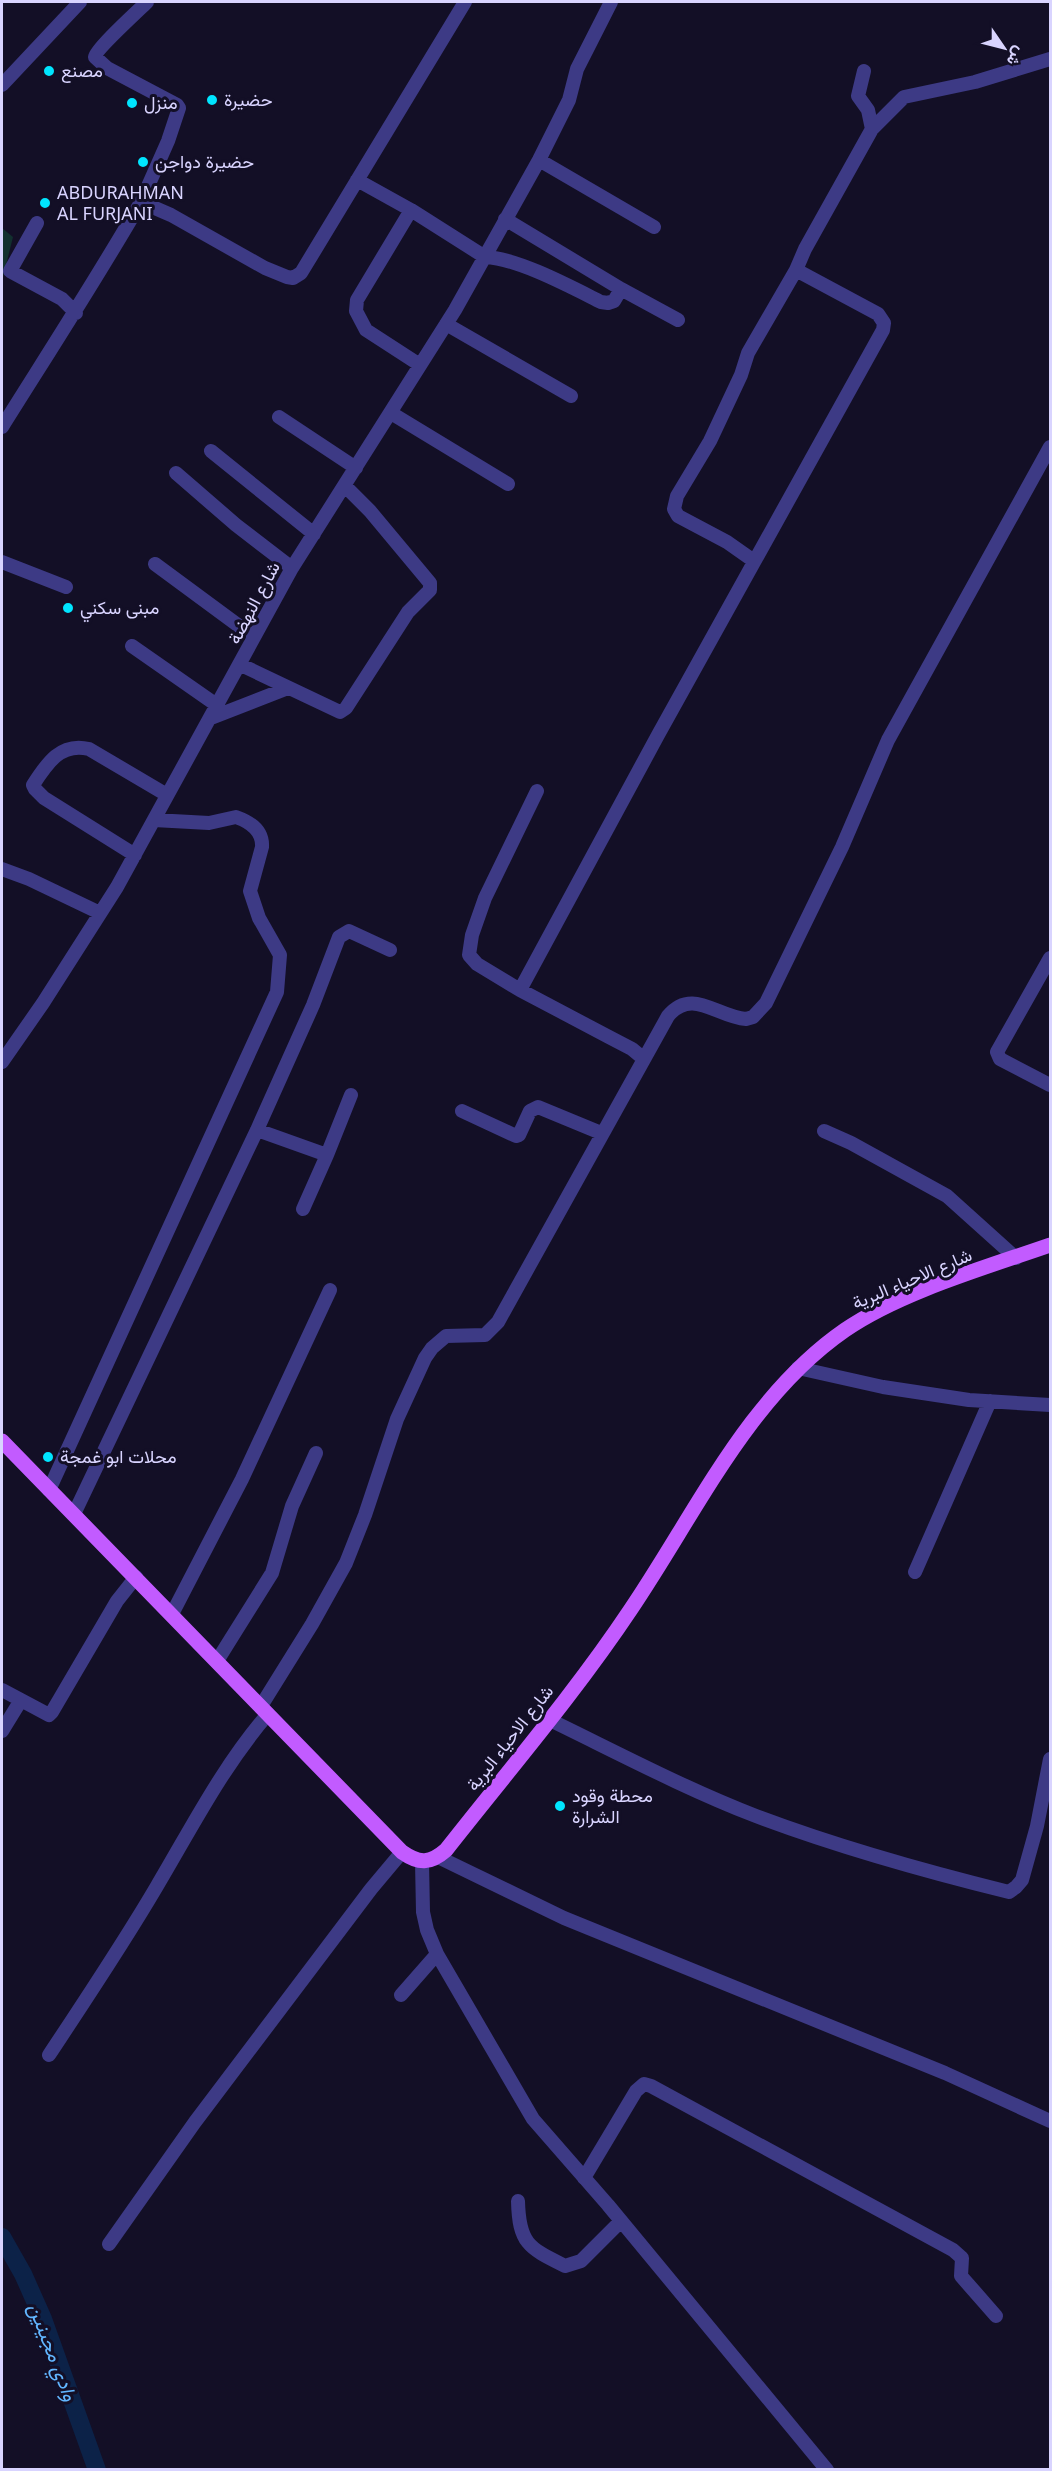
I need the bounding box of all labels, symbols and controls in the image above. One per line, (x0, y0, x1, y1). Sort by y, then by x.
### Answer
north arrow (974, 18, 1034, 78)
text: ش (1002, 42, 1031, 71)
place label: مصنع (61, 58, 103, 83)
marker: مصنع (42, 64, 56, 78)
place label: حضيرة (224, 87, 273, 111)
place label: منزل (144, 90, 178, 114)
marker: حضيرة (205, 93, 219, 107)
marker: منزل (125, 96, 139, 110)
place label: حضيرة دواجن (155, 149, 254, 173)
marker: حضيرة دواجن (136, 155, 150, 169)
place label: ABDURAHMAN AL FURJANI (57, 180, 184, 225)
marker: ABDURAHMAN AL FURJANI (38, 196, 52, 210)
street label: شارع النهضة (221, 557, 286, 648)
place label: مبنى سكني (80, 595, 159, 623)
marker: مبنى سكني (61, 601, 75, 615)
street label: شارع الاحياء البرية (848, 1242, 976, 1315)
place label: محلات ابو غمجة (60, 1444, 177, 1468)
marker: محلات ابو غمجة (41, 1450, 55, 1464)
street label: شارع الاحياء البرية (460, 1680, 559, 1796)
place label: محطة وقود الشرارة (572, 1783, 653, 1828)
marker: محطة وقود الشرارة (553, 1799, 567, 1813)
water label: وادي مجينين (20, 2299, 85, 2406)

